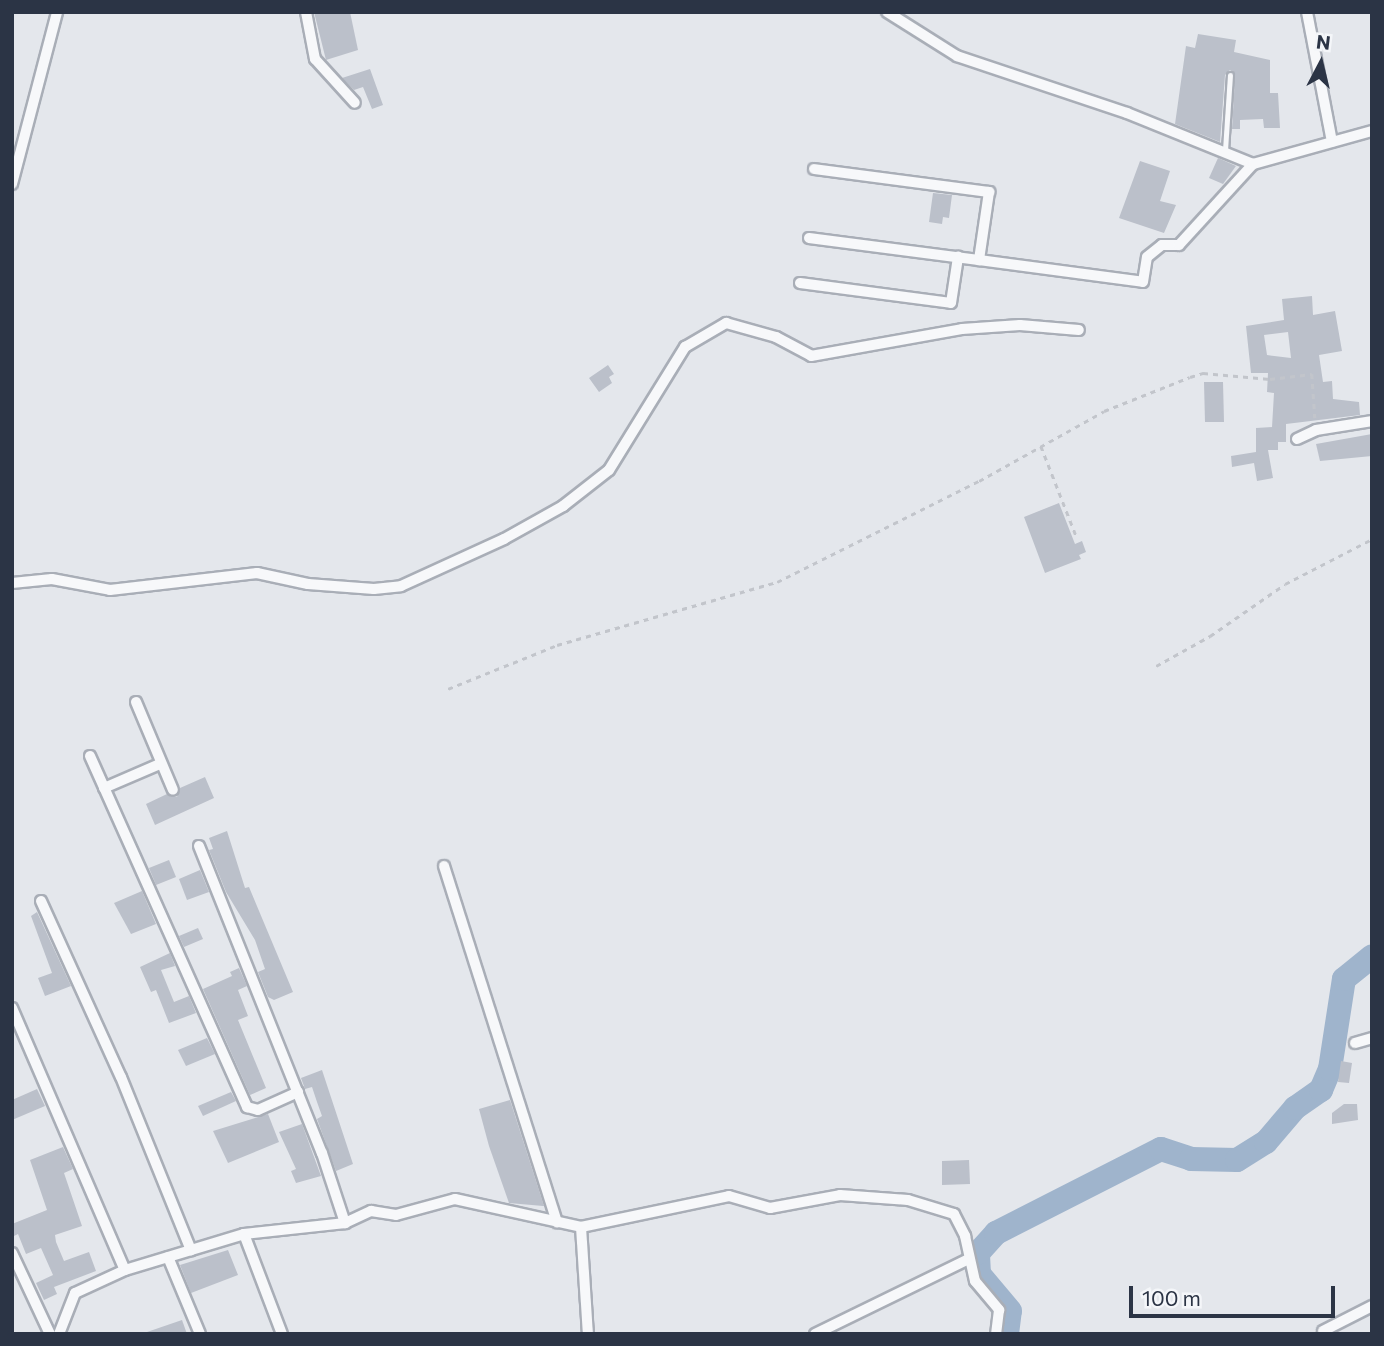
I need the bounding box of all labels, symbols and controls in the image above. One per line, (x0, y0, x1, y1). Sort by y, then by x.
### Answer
north arrow (1286, 28, 1356, 98)
text: N (1315, 29, 1332, 54)
scale bar (1132, 1272, 1338, 1316)
text: 100 m (1142, 1285, 1201, 1310)

